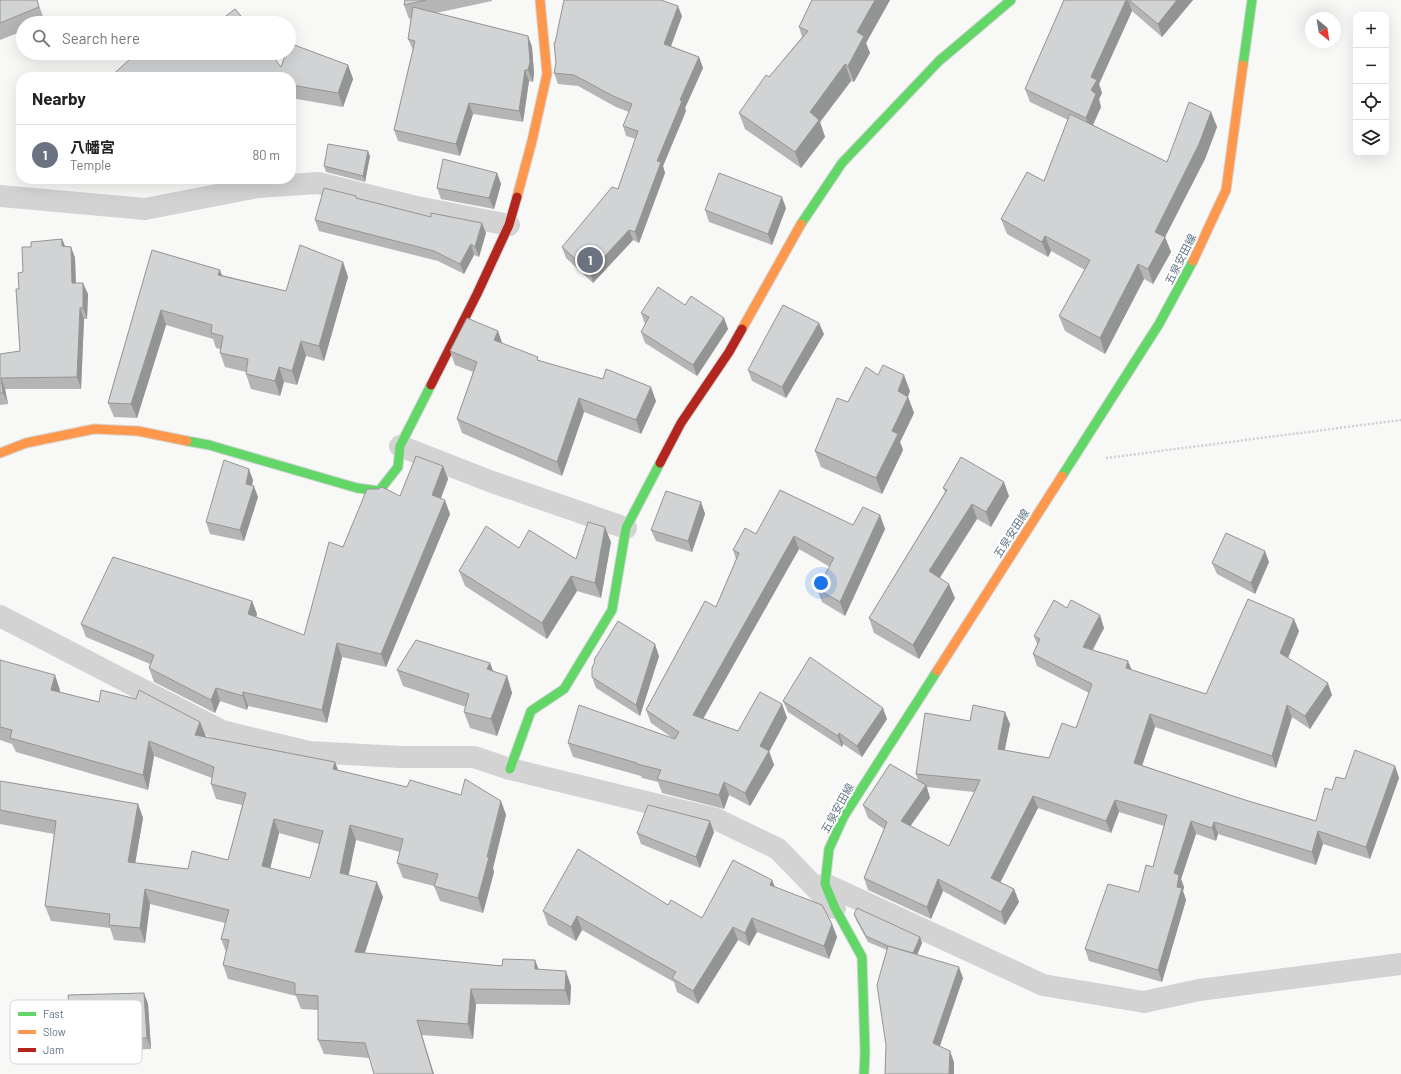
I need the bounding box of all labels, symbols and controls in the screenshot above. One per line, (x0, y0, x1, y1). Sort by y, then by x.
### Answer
north arrow (1305, 12, 1341, 48)
map controls (1353, 12, 1389, 156)
button: + (1353, 12, 1389, 48)
search box (16, 16, 296, 60)
icon: search (30, 27, 52, 49)
text: Search here (62, 29, 140, 47)
button: − (1353, 48, 1389, 84)
button: locate (1353, 84, 1389, 120)
text: Nearby (32, 88, 86, 108)
button: layers (1353, 120, 1389, 156)
text: 八幡宮 (70, 138, 115, 156)
text: 1 (43, 147, 47, 163)
text: 80 m (253, 147, 280, 163)
text: Temple (70, 157, 111, 173)
street label: 五泉安田線 (1162, 232, 1198, 286)
pin: 1 (577, 245, 603, 275)
street label: 五泉安田線 (991, 506, 1031, 560)
your location (811, 573, 831, 593)
street label: 五泉安田線 (818, 781, 856, 835)
legend (10, 1000, 142, 1064)
text: Fast (43, 1007, 64, 1020)
text: Slow (43, 1025, 66, 1038)
text: Jam (43, 1043, 64, 1056)

